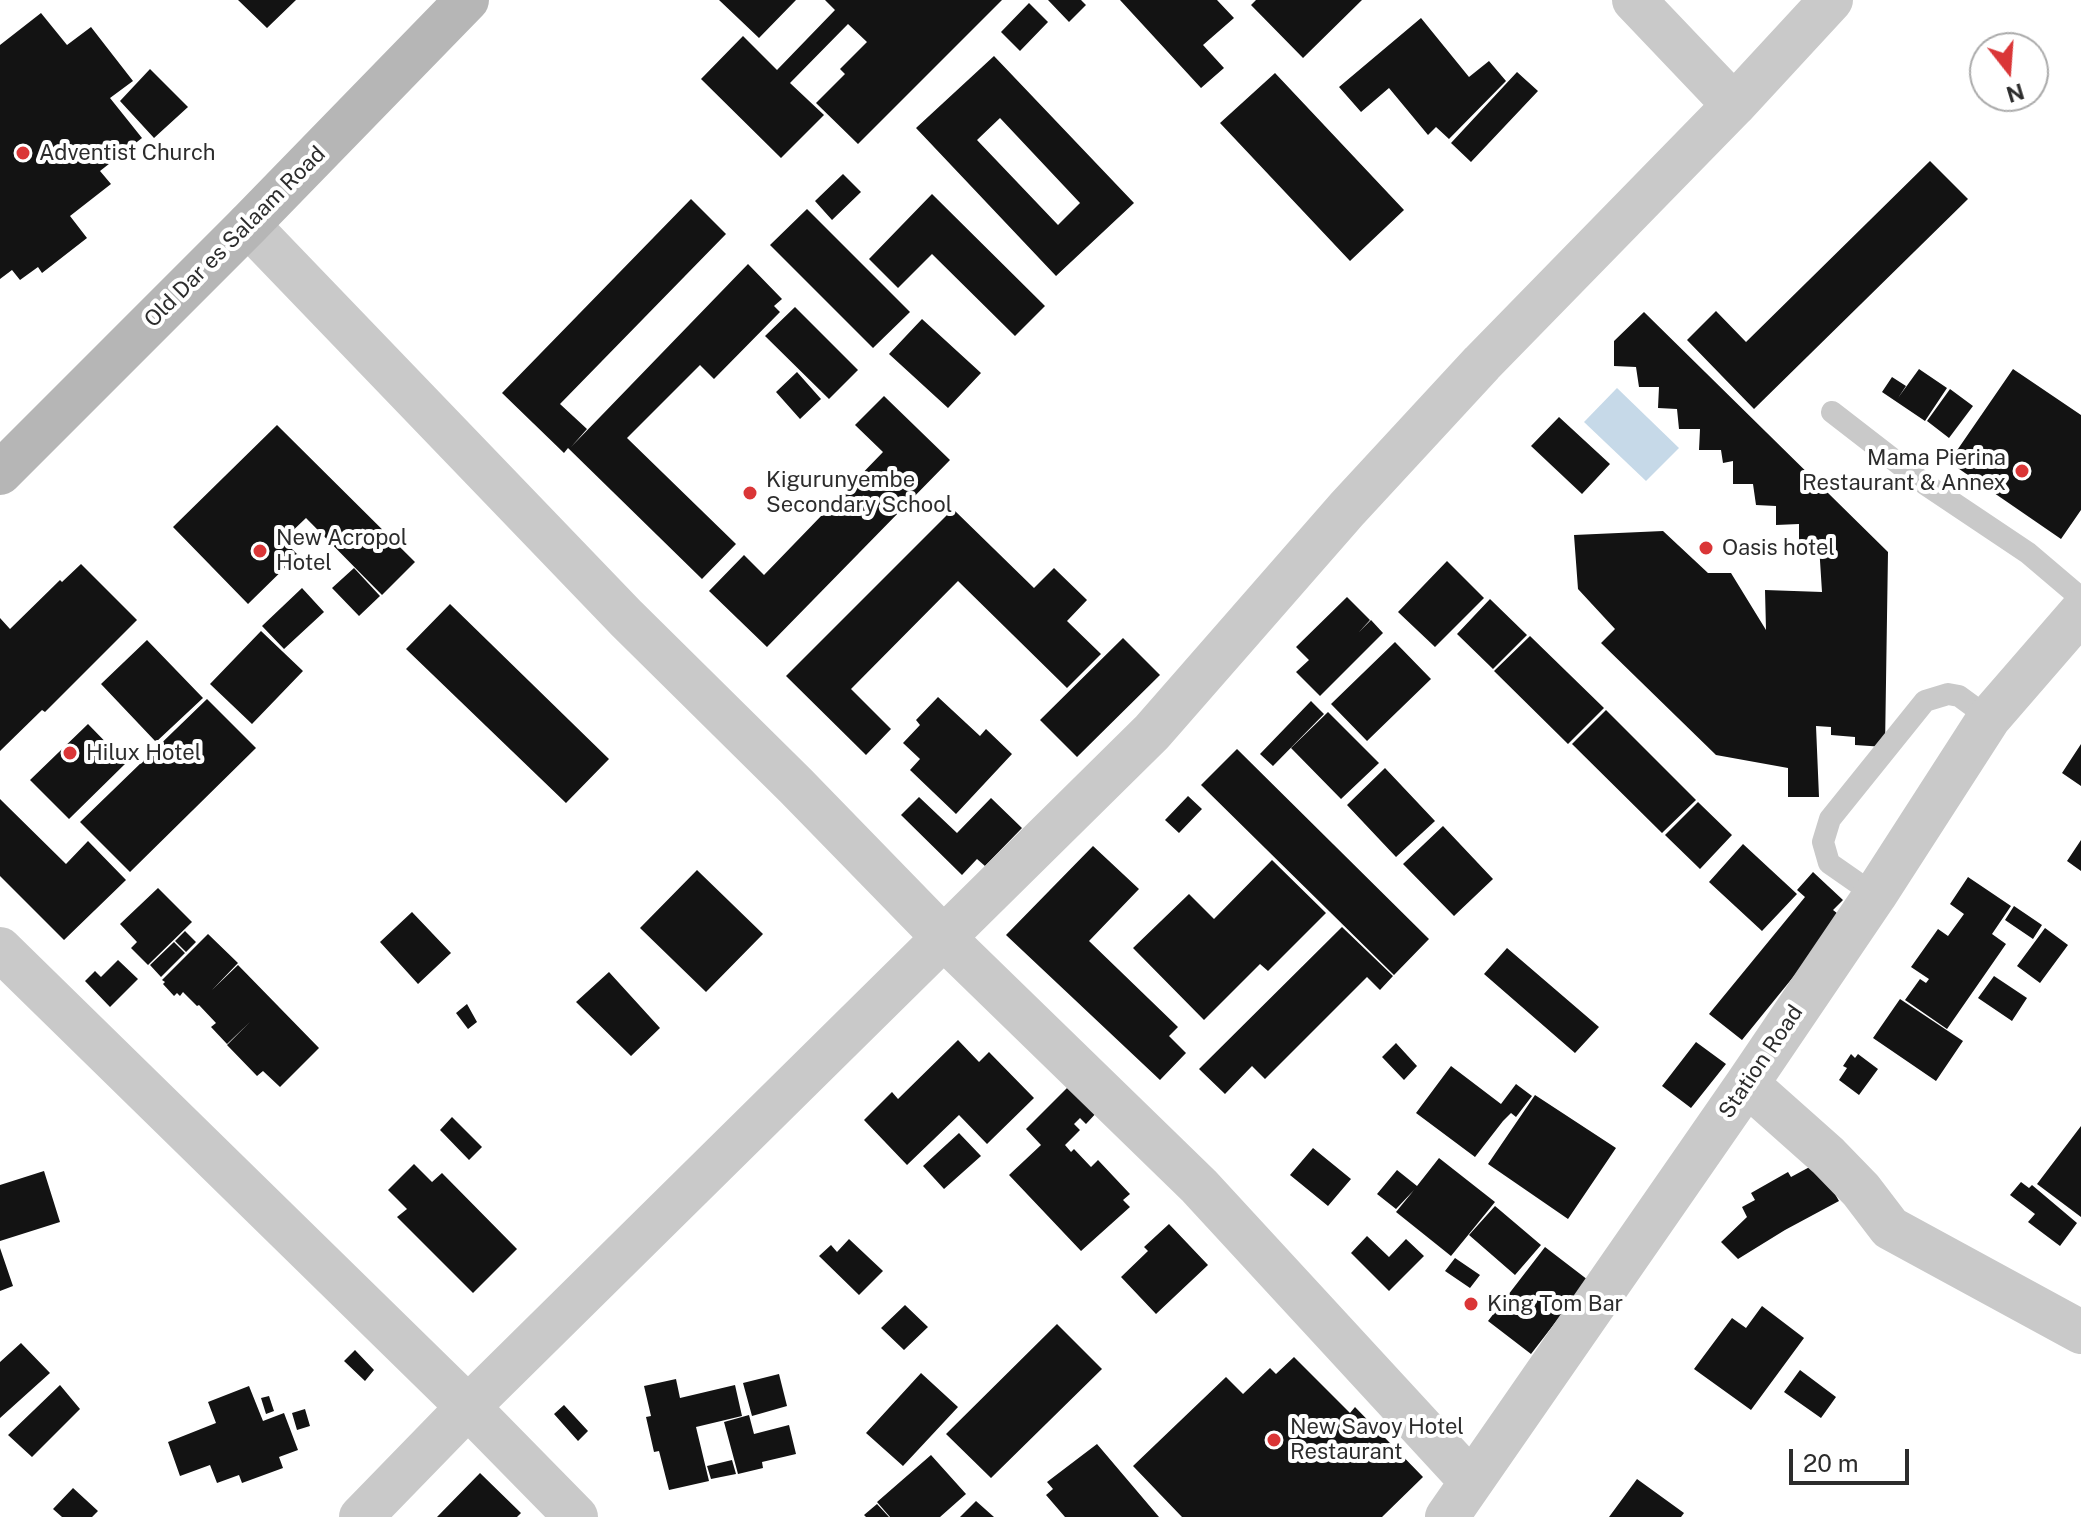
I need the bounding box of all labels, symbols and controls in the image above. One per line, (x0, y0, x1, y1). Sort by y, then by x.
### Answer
north arrow (1969, 32, 2049, 112)
text: N (2003, 78, 2027, 108)
place label: Adventist Church (39, 140, 215, 166)
street label: Old Dar es Salaam Road (139, 141, 331, 333)
marker: Adventist Church (14, 144, 32, 162)
place label: Mama Pierina Restaurant & Annex (1802, 445, 2006, 496)
marker: Mama Pierina Restaurant & Annex (2013, 462, 2031, 480)
place label: Kigurunyembe Secondary School (766, 467, 952, 518)
marker: Kigurunyembe Secondary School (741, 484, 759, 502)
place label: New Acropol Hotel (276, 525, 407, 576)
place label: Oasis hotel (1722, 535, 1835, 561)
marker: Oasis hotel (1697, 539, 1715, 557)
marker: New Acropol Hotel (251, 542, 269, 560)
place label: Hilux Hotel (86, 740, 201, 766)
marker: Hilux Hotel (61, 744, 79, 762)
street label: Station Road (1713, 1000, 1809, 1124)
place label: King Tom Bar (1487, 1291, 1623, 1317)
marker: King Tom Bar (1462, 1295, 1480, 1313)
place label: New Savoy Hotel Restaurant (1290, 1414, 1464, 1466)
marker: New Savoy Hotel Restaurant (1265, 1431, 1283, 1449)
scale bar (1793, 1433, 1913, 1483)
text: 20 m (1803, 1449, 1859, 1477)

